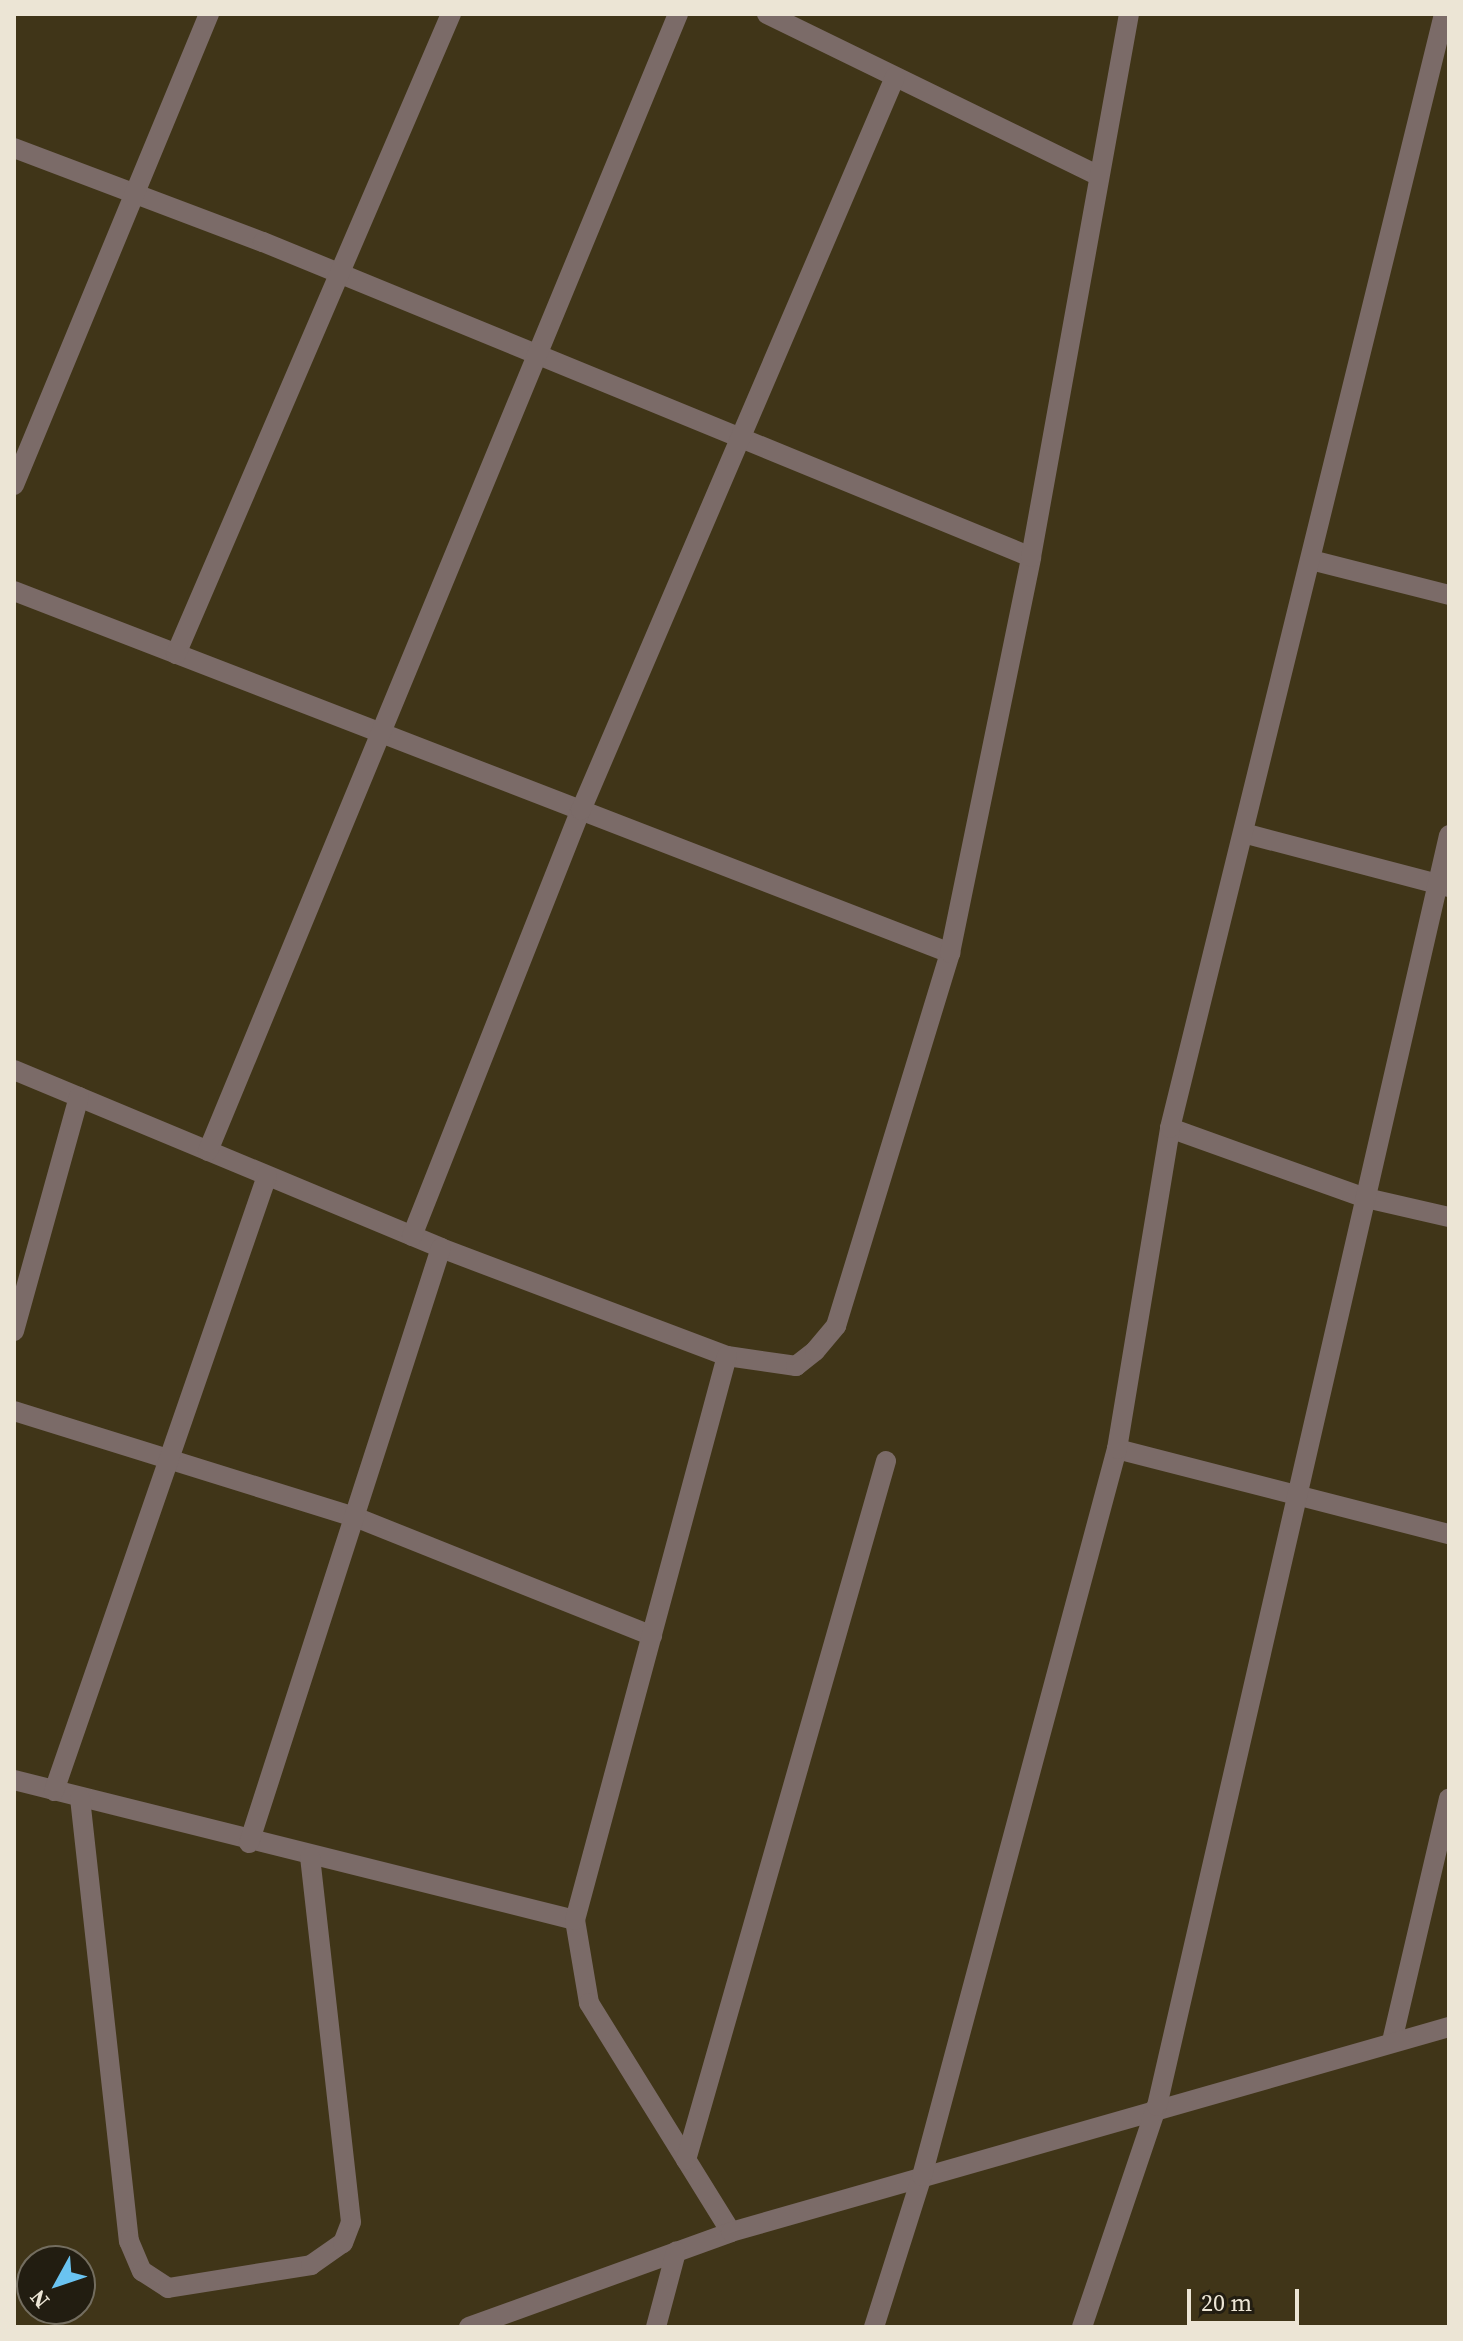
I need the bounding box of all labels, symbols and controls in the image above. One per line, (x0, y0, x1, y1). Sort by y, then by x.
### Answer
north arrow (16, 2245, 96, 2325)
scale bar (1191, 2273, 1303, 2323)
text: N (23, 2283, 56, 2315)
text: 20 m (1201, 2286, 1252, 2319)

